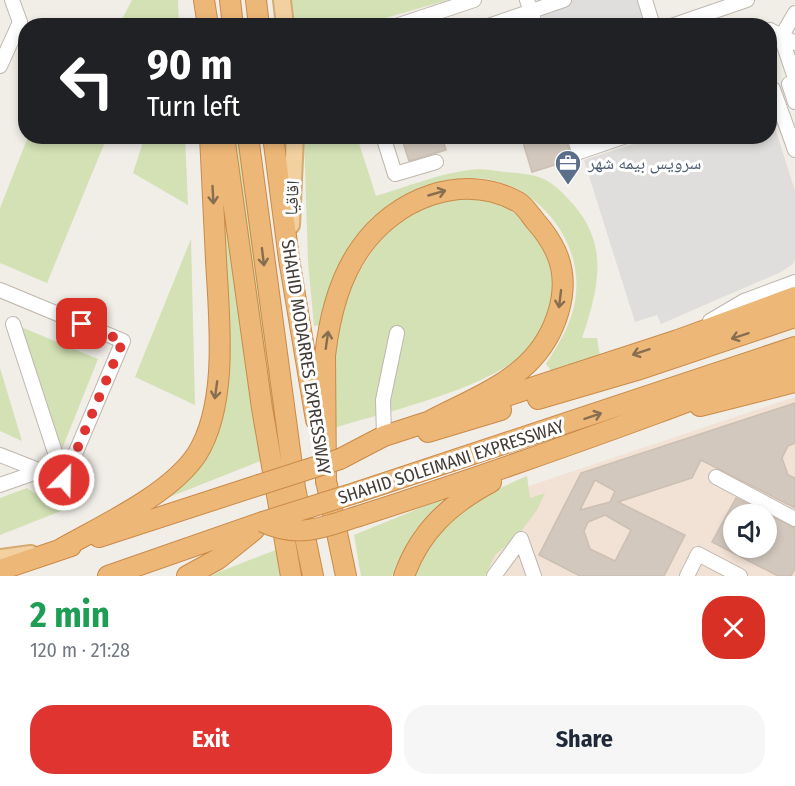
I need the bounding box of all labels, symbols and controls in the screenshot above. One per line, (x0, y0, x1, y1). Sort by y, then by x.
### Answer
text: 90 m (147, 40, 232, 90)
icon: left (48, 42, 126, 120)
text: Turn left (147, 91, 240, 123)
office icon: سرویس بیمه شهر (553, 148, 583, 186)
place label: سرویس بیمه شهر (587, 152, 701, 174)
street label: اقاقیا (280, 180, 304, 216)
one-way arrow (207, 184, 218, 204)
one-way arrow (427, 187, 446, 199)
street label: SHAHID MODARRES EXPRESSWAY (277, 238, 335, 476)
one-way arrow (258, 247, 269, 266)
one-way arrow (555, 288, 566, 308)
pin (56, 298, 107, 349)
icon: arrive (65, 307, 98, 340)
one-way arrow (322, 330, 333, 350)
one-way arrow (731, 331, 749, 342)
one-way arrow (632, 347, 651, 358)
one-way arrow (211, 379, 222, 399)
one-way arrow (584, 409, 602, 420)
street label: SHAHID SOLEIMANI EXPRESSWAY (335, 415, 567, 509)
position arrow (32, 448, 96, 512)
map controls (723, 504, 777, 558)
button: sound (723, 504, 777, 558)
text: 2 min (30, 593, 110, 637)
button: close (702, 596, 765, 659)
text: 120 m · 21:28 (30, 638, 130, 662)
button: Exit (30, 705, 392, 774)
button: Share (404, 705, 765, 774)

